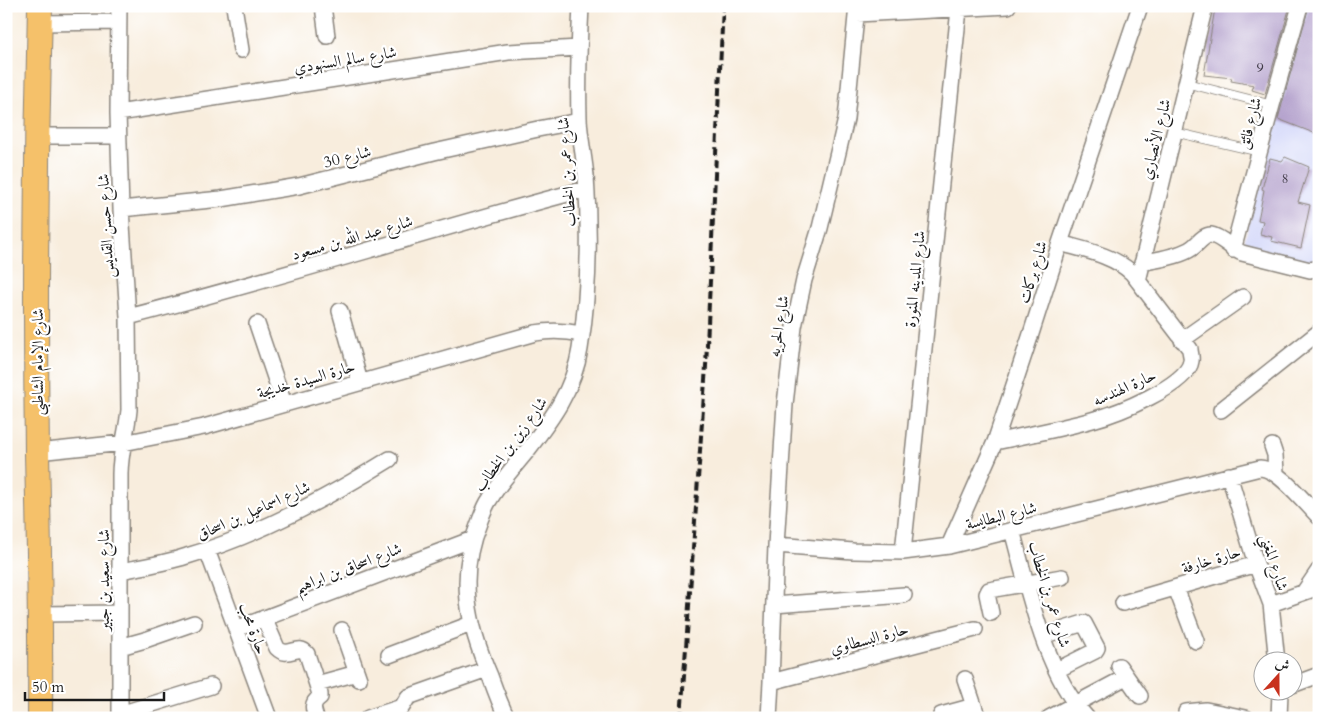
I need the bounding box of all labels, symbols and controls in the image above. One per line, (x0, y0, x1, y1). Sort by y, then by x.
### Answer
street label: شارع سالم السنهودي (292, 41, 399, 82)
house number: 9 (1256, 58, 1264, 77)
street label: شارع فائق (1232, 95, 1269, 152)
street label: شارع الأنصاري (1134, 96, 1179, 183)
street label: شارع عمر بن الخطاب (552, 116, 584, 228)
street label: شارع 30 (321, 140, 374, 175)
house number: 8 (1281, 169, 1289, 188)
street label: شارع حسن القديس (92, 173, 122, 279)
street label: شارع عبد الله بن مسعود (289, 208, 416, 268)
street label: شارع المدينه المنورة (899, 230, 933, 329)
street label: شارع بركات (1013, 238, 1055, 307)
street label: شارع الحريه (763, 294, 797, 359)
street label: شارع الإمام الشاطبى (27, 309, 52, 415)
street label: حارة السيدة خديجة (255, 356, 358, 404)
street label: حارة الهندسه (1089, 364, 1160, 412)
street label: شارع زين بن الخطاب (469, 393, 554, 498)
street label: شارع اسماعيل بن اسحاق (193, 476, 314, 548)
street label: شارع البطايسة (964, 497, 1039, 537)
street label: شارع سعيد بن جبير (93, 529, 117, 633)
street label: شارع المغني (1251, 531, 1294, 595)
street label: شارع اسحاق بن ابراهيم (292, 537, 407, 603)
street label: شارع عمر بن الخطاب (1020, 538, 1076, 651)
street label: حارة خارفة (1179, 541, 1243, 579)
street label: حارة محب (234, 599, 273, 657)
street label: حارة البسطاوي (828, 618, 911, 661)
north arrow (1252, 652, 1302, 702)
text: ش (1273, 653, 1292, 676)
scale bar (25, 669, 164, 701)
text: 50 m (32, 677, 64, 697)

